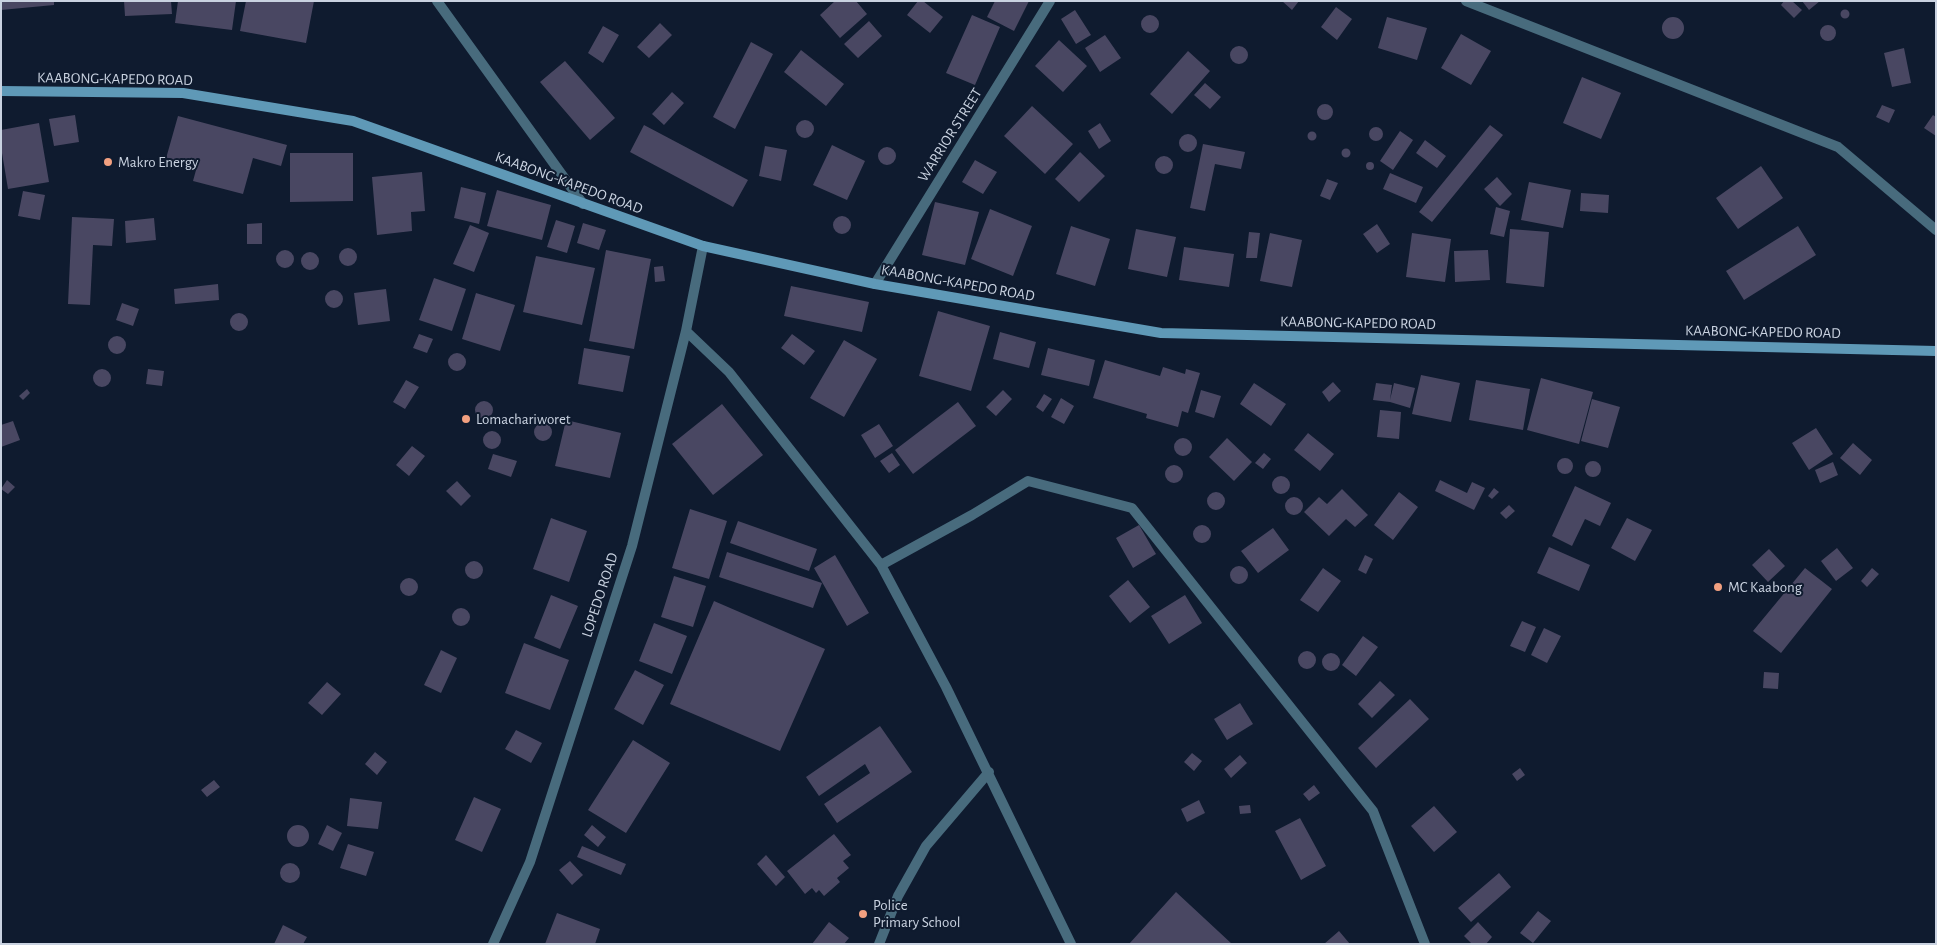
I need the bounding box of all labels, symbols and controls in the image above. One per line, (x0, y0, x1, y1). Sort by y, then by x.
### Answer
street label: KAABONG-KAPEDO ROAD (37, 69, 193, 89)
street label: WARRIOR STREET (914, 85, 986, 185)
street label: KAABONG-KAPEDO ROAD (493, 148, 645, 218)
place label: Makro Energy (118, 153, 198, 171)
marker: Makro Energy (102, 156, 114, 168)
street label: KAABONG-KAPEDO ROAD (880, 261, 1036, 305)
street label: KAABONG-KAPEDO ROAD (1280, 313, 1436, 333)
street label: KAABONG-KAPEDO ROAD (1685, 322, 1841, 342)
place label: Lomachariworet (476, 410, 571, 428)
marker: Lomachariworet (460, 413, 472, 425)
street label: LOPEDO ROAD (578, 550, 622, 640)
place label: MC Kaabong (1728, 578, 1802, 596)
marker: MC Kaabong (1712, 581, 1724, 593)
place label: Police Primary School (873, 896, 961, 931)
marker: Police Primary School (857, 908, 869, 920)

